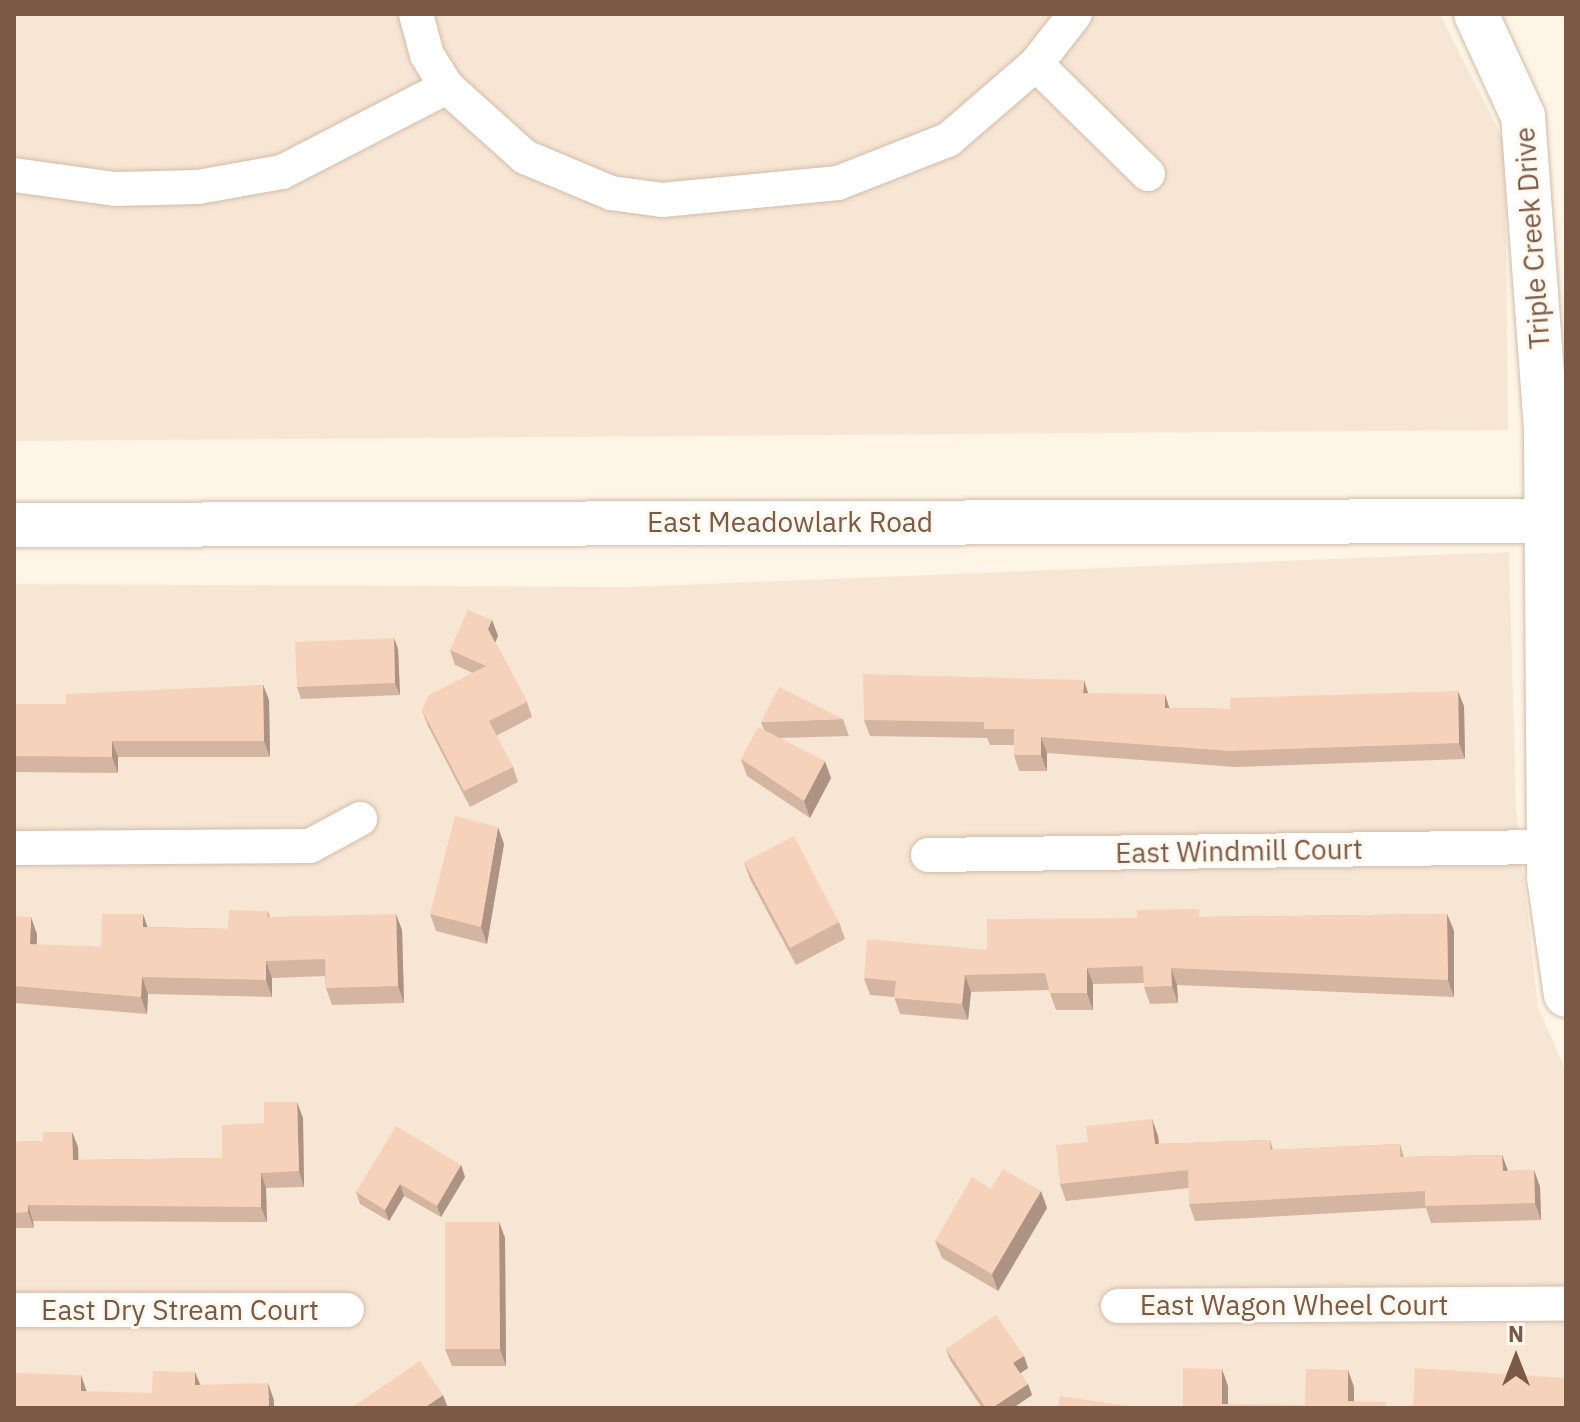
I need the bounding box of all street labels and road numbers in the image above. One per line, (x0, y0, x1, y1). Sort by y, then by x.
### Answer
street label: Triple Creek Drive (1507, 126, 1557, 350)
street label: East Meadowlark Road (647, 505, 933, 539)
street label: East Windmill Court (1115, 832, 1363, 870)
street label: East Wagon Wheel Court (1140, 1288, 1448, 1322)
street label: East Dry Stream Court (41, 1293, 319, 1327)

